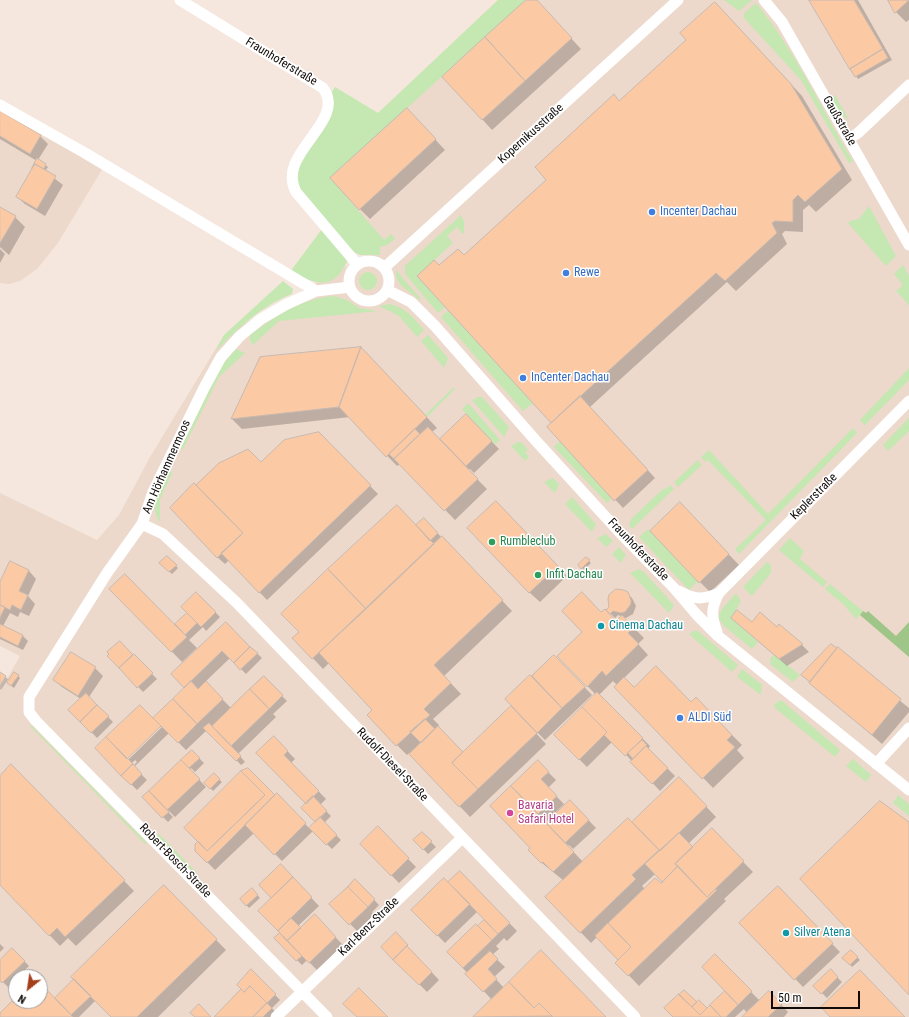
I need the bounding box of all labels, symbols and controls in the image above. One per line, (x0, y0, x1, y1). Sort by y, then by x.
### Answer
street label: Fraunhoferstraße (242, 35, 320, 89)
street label: Gaußstraße (819, 94, 859, 148)
street label: Kopernikusstraße (495, 101, 567, 167)
place label: Incenter Dachau (660, 205, 737, 219)
marker: Incenter Dachau (647, 207, 657, 217)
place label: Rewe (574, 266, 599, 280)
marker: Rewe (561, 268, 571, 278)
place label: InCenter Dachau (531, 371, 609, 385)
marker: InCenter Dachau (518, 373, 528, 383)
street label: Am Hörhammermoos (140, 418, 194, 516)
street label: Keplerstraße (788, 471, 840, 523)
street label: Fraunhoferstraße (605, 516, 671, 584)
place label: Rumbleclub (500, 535, 556, 549)
marker: Rumbleclub (487, 537, 497, 547)
place label: Infit Dachau (546, 568, 602, 582)
marker: Infit Dachau (533, 570, 543, 580)
place label: Cinema Dachau (609, 619, 683, 633)
marker: Cinema Dachau (596, 621, 606, 631)
place label: ALDI Süd (688, 711, 731, 725)
marker: ALDI Süd (675, 713, 685, 723)
street label: Rudolf-Diesel-Straße (353, 725, 431, 805)
place label: Bavaria Safari Hotel (518, 799, 574, 827)
marker: Bavaria Safari Hotel (505, 808, 515, 818)
street label: Robert-Bosch-Straße (136, 821, 214, 901)
street label: Karl-Benz-Straße (336, 894, 402, 960)
place label: Silver Atena (794, 926, 850, 940)
marker: Silver Atena (781, 928, 791, 938)
north arrow (8, 969, 48, 1009)
scale bar (773, 983, 862, 1009)
text: 50 m (778, 991, 802, 1005)
text: N (16, 992, 28, 1006)

